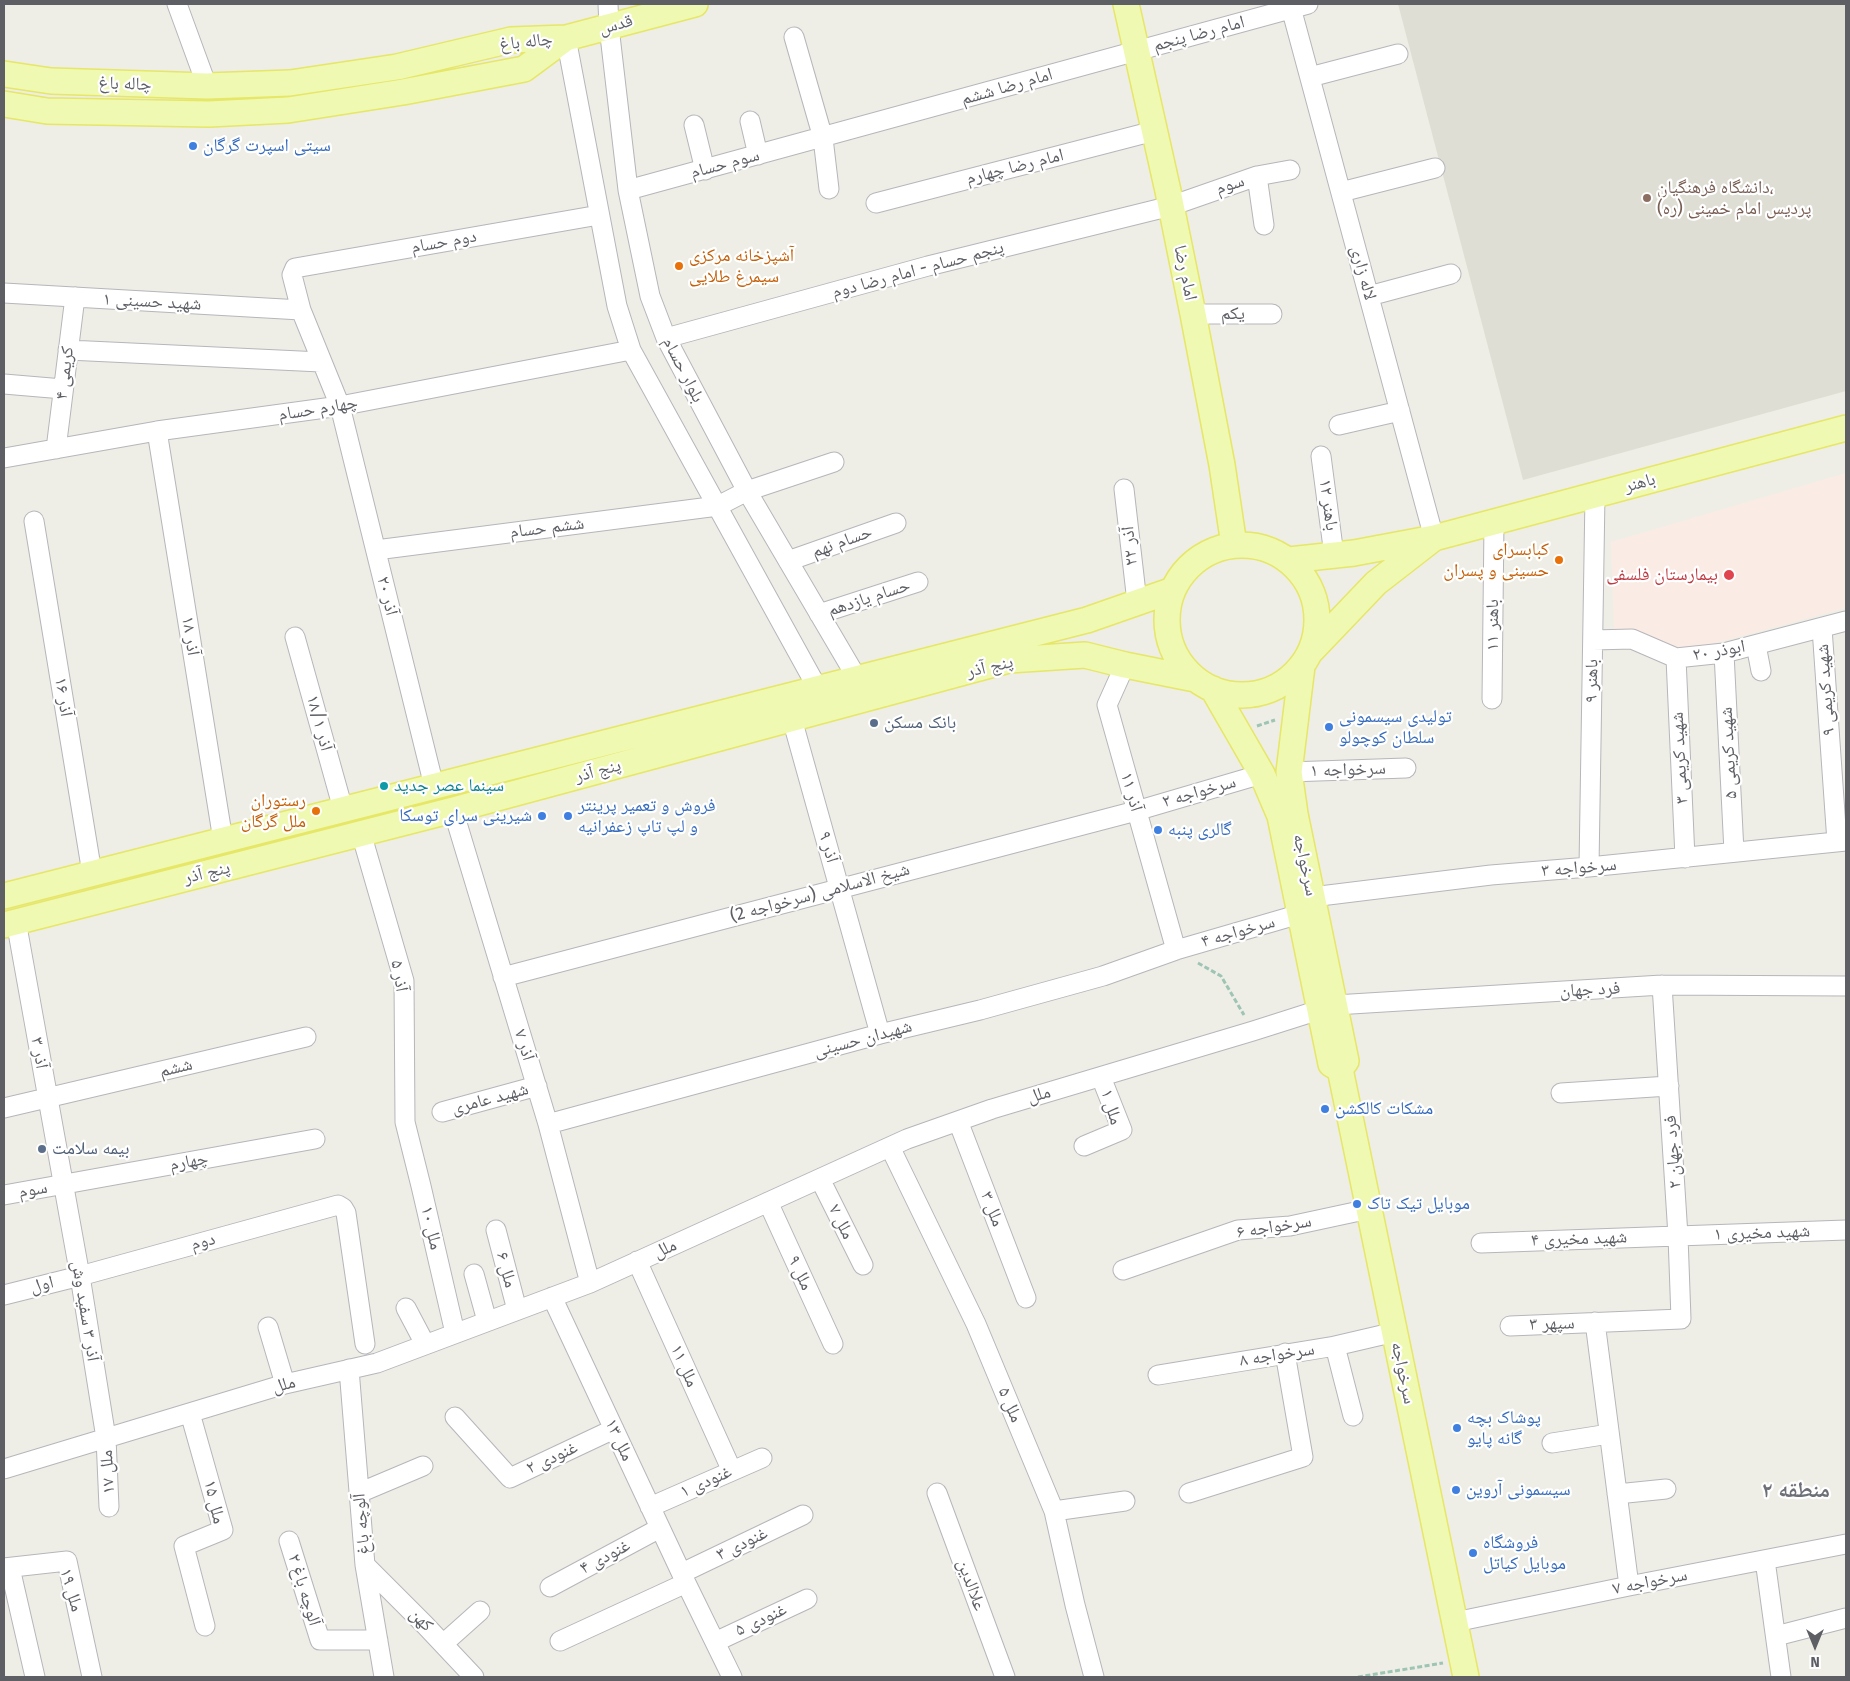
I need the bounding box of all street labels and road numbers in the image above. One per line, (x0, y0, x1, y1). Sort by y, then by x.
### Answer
street label: قدس (597, 10, 635, 40)
street label: امام رضا پنجم (1151, 11, 1247, 57)
street label: چاله باغ (498, 28, 554, 56)
street label: امام رضا ششم (959, 64, 1055, 110)
street label: چاله باغ (98, 72, 152, 96)
street label: سوم حسام (688, 144, 762, 184)
street label: امام رضا چهارم (964, 144, 1066, 190)
street label: سوم (1213, 170, 1247, 200)
street label: دوم حسام (410, 226, 478, 258)
street label: پنجم حسام - امام رضا دوم (830, 237, 1006, 303)
street label: امام رضا (1169, 243, 1201, 303)
street label: لاله زاری (1345, 243, 1381, 303)
street label: ۱ شهید حسینی (102, 289, 202, 315)
street label: یکم (1221, 303, 1245, 325)
street label: بلوار حسام (657, 334, 709, 406)
street label: کریمی ۴ (51, 345, 79, 401)
street label: چهارم حسام (277, 392, 359, 426)
street label: باهنر (1622, 469, 1658, 497)
street label: ۱۲ باهنر (1314, 478, 1342, 532)
street label: ششم حسام (509, 513, 585, 543)
street label: حسام نهم (809, 521, 875, 563)
street label: ۲۲ آذر (1117, 525, 1143, 567)
street label: ۲۰ آذر (372, 574, 402, 618)
street label: حسام یازدهم (825, 575, 913, 621)
street label: باهنر ۱۱ (1482, 599, 1504, 651)
street label: ۱۸ آذر (176, 615, 204, 657)
street label: ابوذر ۲۰ (1691, 636, 1747, 666)
street label: ۹ شهید کریمی (1812, 643, 1840, 737)
street label: پنج آذر (965, 651, 1015, 683)
street label: ۹ باهنر (1581, 659, 1603, 703)
street label: ۱۶ آذر (49, 676, 77, 718)
street label: ۱۸/۱ آذر (301, 693, 337, 753)
street label: ۵ شهید کریمی (1716, 706, 1742, 800)
street label: ۳ شهید کریمی (1667, 711, 1693, 805)
street label: پنج آذر (573, 755, 623, 787)
street label: سرخواجه ۱ (1310, 758, 1386, 782)
street label: آذر ۱۱ (1115, 770, 1147, 814)
street label: سرخواجه ۲ (1160, 771, 1238, 813)
street label: ۹ آذر (813, 829, 843, 865)
street label: سرخواجه (1288, 832, 1322, 898)
street label: سرخواجه ۳ (1540, 854, 1618, 882)
street label: پنج آذر (182, 857, 232, 889)
street label: شیخ الاسلامی (سرخواجه 2) (728, 859, 912, 927)
street label: سرخواجه ۴ (1199, 911, 1277, 953)
street label: آذر ۵ (386, 959, 412, 993)
street label: فرد جهان (1559, 978, 1621, 1002)
street label: شهیدان حسینی (812, 1016, 914, 1062)
street label: آذر ۷ (509, 1027, 539, 1063)
street label: ۳ آذر (26, 1036, 52, 1070)
street label: ششم (157, 1054, 195, 1082)
street label: شهید عامری (449, 1078, 531, 1120)
street label: ملل (1025, 1081, 1053, 1109)
street label: ملل ۱ (1095, 1087, 1127, 1127)
street label: ۲ فرد جهان (1660, 1115, 1686, 1189)
street label: چهارم (168, 1148, 210, 1176)
street label: سوم (17, 1177, 49, 1203)
street label: ملل ۳ (975, 1188, 1009, 1230)
street label: ۷ ملل (823, 1201, 859, 1243)
street label: ۱۰ ملل (416, 1204, 446, 1252)
street label: سرخواجه ۶ (1235, 1210, 1313, 1244)
street label: شهید مخیری ۱ (1713, 1221, 1811, 1245)
street label: ۴ شهید مخیری (1530, 1227, 1628, 1251)
street label: دوم (188, 1228, 218, 1256)
street label: ملل (650, 1234, 680, 1264)
street label: ۶ ملل (491, 1250, 521, 1290)
street label: ملل ۹ (783, 1252, 817, 1294)
street label: آذر ۳ سفید وش (66, 1259, 104, 1363)
street label: اول (28, 1272, 56, 1298)
street label: ۳ سپهر (1529, 1312, 1575, 1336)
street label: ۸ سرخواجه (1238, 1338, 1316, 1372)
street label: سرخواجه (1386, 1340, 1420, 1406)
street label: ۱۱ ملل (665, 1341, 703, 1391)
street label: ملل (270, 1372, 298, 1398)
street label: ملل ۵ (993, 1384, 1027, 1426)
street label: ملل ۱۳ (600, 1415, 638, 1465)
street label: ۲ غنودی (523, 1437, 581, 1479)
street label: ملل ۱۷ (96, 1449, 120, 1495)
street label: ۱ غنودی (677, 1461, 735, 1503)
street label: ملل ۱۵ (199, 1478, 229, 1526)
street label: آلوچه باغ (349, 1493, 375, 1555)
street label: ۳ غنودی (713, 1522, 771, 1566)
street label: ۴ غنودی (576, 1535, 634, 1579)
street label: ۲ آلوچه باغ (283, 1551, 325, 1629)
street label: علاالدین (952, 1556, 990, 1614)
street label: سرخواجه ۷ (1611, 1564, 1689, 1600)
street label: ملل ۱۹ (55, 1566, 87, 1614)
street label: ۵ غنودی (732, 1599, 790, 1641)
street label: کهن (405, 1604, 437, 1636)

